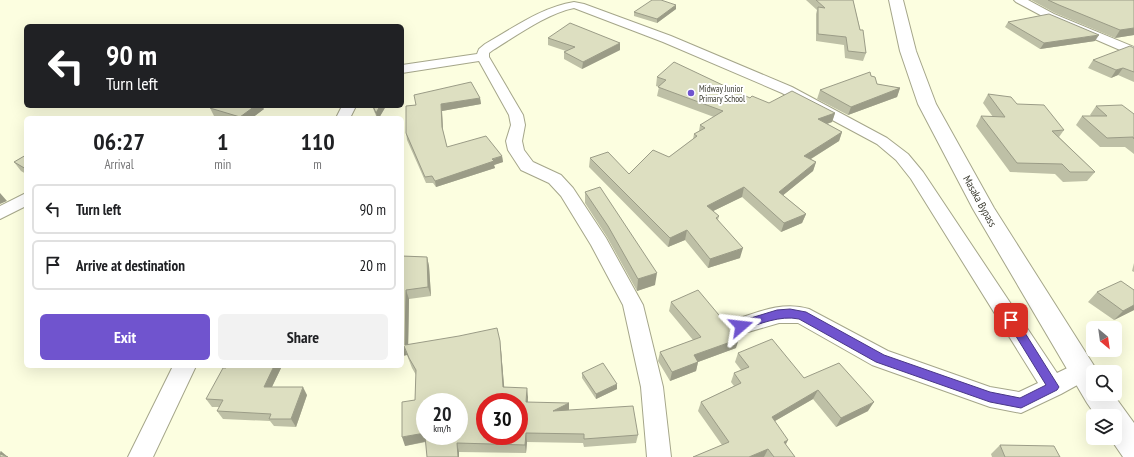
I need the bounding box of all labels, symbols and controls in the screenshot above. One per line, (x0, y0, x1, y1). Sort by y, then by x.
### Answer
text: 90 m (106, 36, 157, 73)
icon: left (40, 40, 92, 92)
text: Turn left (106, 72, 158, 95)
place label: Midway Junior Primary School (699, 83, 746, 104)
marker: Midway Junior Primary School (686, 88, 696, 98)
text: 06:27 (93, 126, 145, 157)
text: 1 (217, 126, 228, 157)
text: 110 (300, 126, 335, 157)
text: Arrival (104, 156, 134, 173)
text: min (214, 156, 231, 173)
text: m (313, 156, 322, 173)
street label: Masaka Bypass (960, 173, 1000, 229)
icon: left (42, 198, 64, 220)
text: Turn left (76, 200, 121, 219)
text: 90 m (360, 200, 386, 219)
icon: arrive (42, 254, 64, 276)
text: Arrive at destination (76, 256, 185, 275)
text: 20 m (360, 256, 386, 275)
pin (994, 303, 1028, 337)
position arrow (720, 305, 762, 347)
icon: arrive (1000, 309, 1022, 331)
button: Exit (40, 314, 210, 360)
button: Share (218, 314, 388, 360)
north arrow (1086, 321, 1122, 357)
map controls (1086, 321, 1122, 445)
button: search (1086, 365, 1122, 401)
speed limit sign: 30 (476, 393, 528, 445)
text: 20 (432, 401, 452, 427)
button: layers (1086, 409, 1122, 445)
text: km/h (433, 422, 451, 435)

